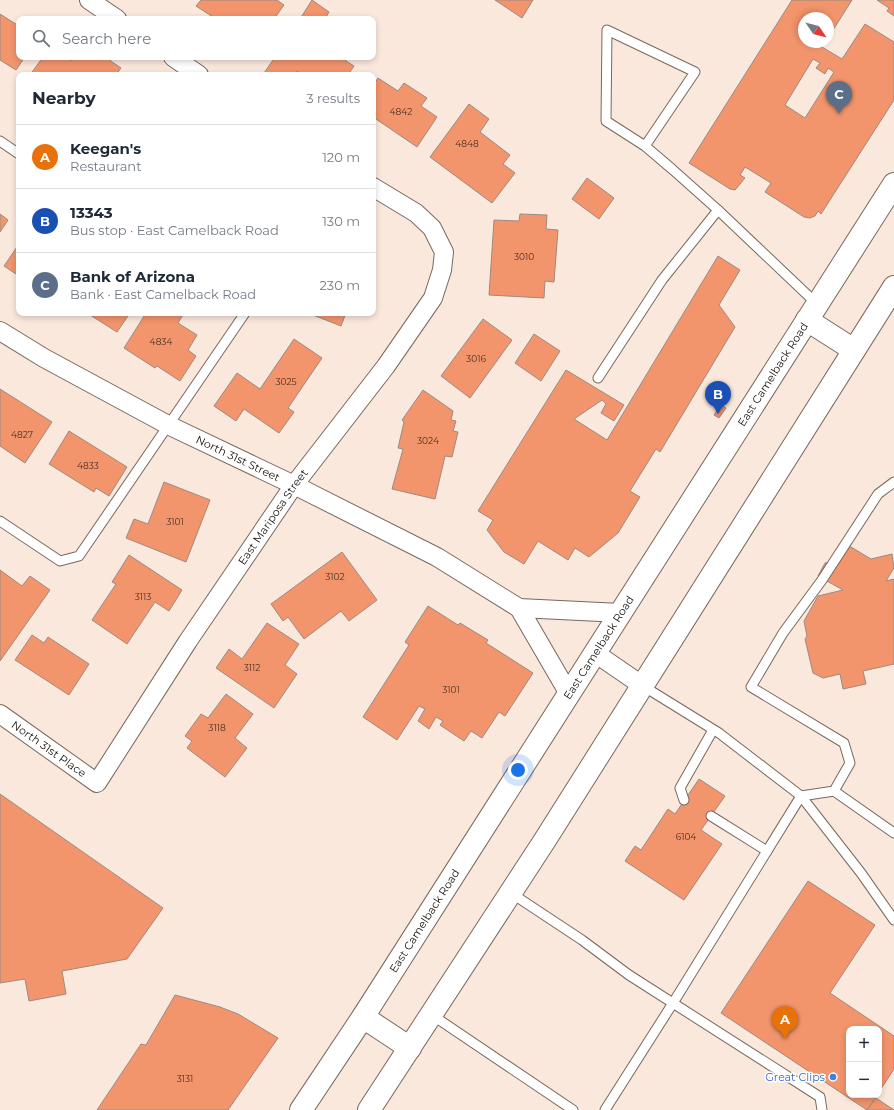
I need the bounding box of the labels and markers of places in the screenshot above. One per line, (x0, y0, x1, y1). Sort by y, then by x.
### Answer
pin: C (826, 81, 852, 114)
pin: B (705, 381, 731, 414)
pin: A (772, 1006, 798, 1039)
place label: Great Clips (765, 1070, 826, 1084)
marker: Great Clips (828, 1072, 838, 1082)

